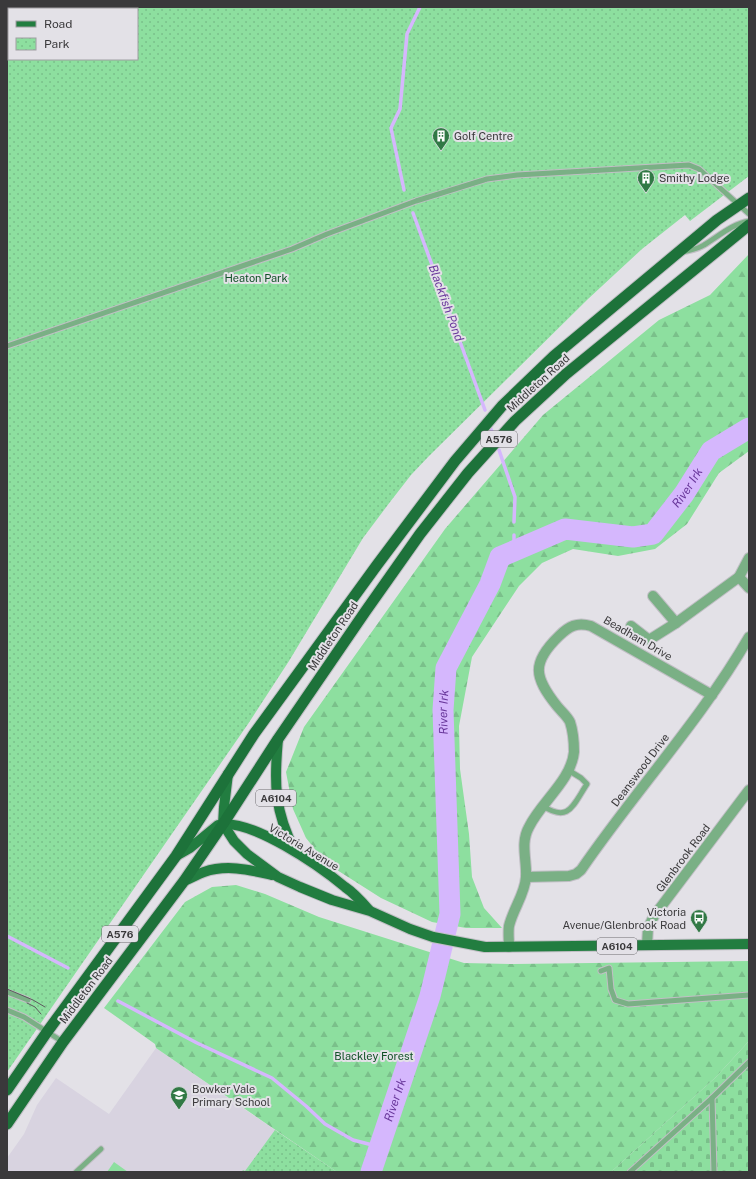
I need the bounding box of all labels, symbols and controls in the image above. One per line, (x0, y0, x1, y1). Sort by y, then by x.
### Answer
legend (8, 8, 138, 60)
text: Road (44, 17, 72, 31)
text: Park (44, 37, 70, 51)
building icon: Golf Centre (431, 126, 451, 151)
place label: Golf Centre (454, 130, 513, 142)
building icon: Smithy Lodge (636, 168, 656, 193)
place label: Smithy Lodge (659, 172, 729, 184)
water label: Blackfish Pond (426, 263, 466, 343)
park label: Heaton Park (224, 272, 288, 284)
street label: Middleton Road (504, 352, 572, 414)
road number: A576 (481, 431, 517, 447)
water label: River Irk (669, 465, 706, 510)
street label: Middleton Road (306, 599, 360, 673)
street label: Beadham Drive (602, 613, 674, 663)
water label: River Irk (436, 689, 451, 735)
street label: Deanswood Drive (609, 731, 671, 809)
road number: A6104 (256, 790, 296, 806)
street label: Victoria Avenue (267, 821, 341, 873)
street label: Glenbrook Road (654, 822, 712, 894)
place label: Victoria Avenue/Glenbrook Road (563, 906, 686, 931)
bus stop icon: Victoria Avenue/Glenbrook Road (689, 908, 709, 933)
road number: A576 (102, 926, 138, 942)
road number: A6104 (597, 938, 637, 954)
street label: Middleton Road (57, 954, 115, 1026)
park label: Blackley Forest (334, 1050, 414, 1062)
water label: River Irk (381, 1076, 409, 1123)
place label: Bowker Vale Primary School (192, 1083, 270, 1108)
school or university icon: Bowker Vale Primary School (169, 1085, 189, 1110)

